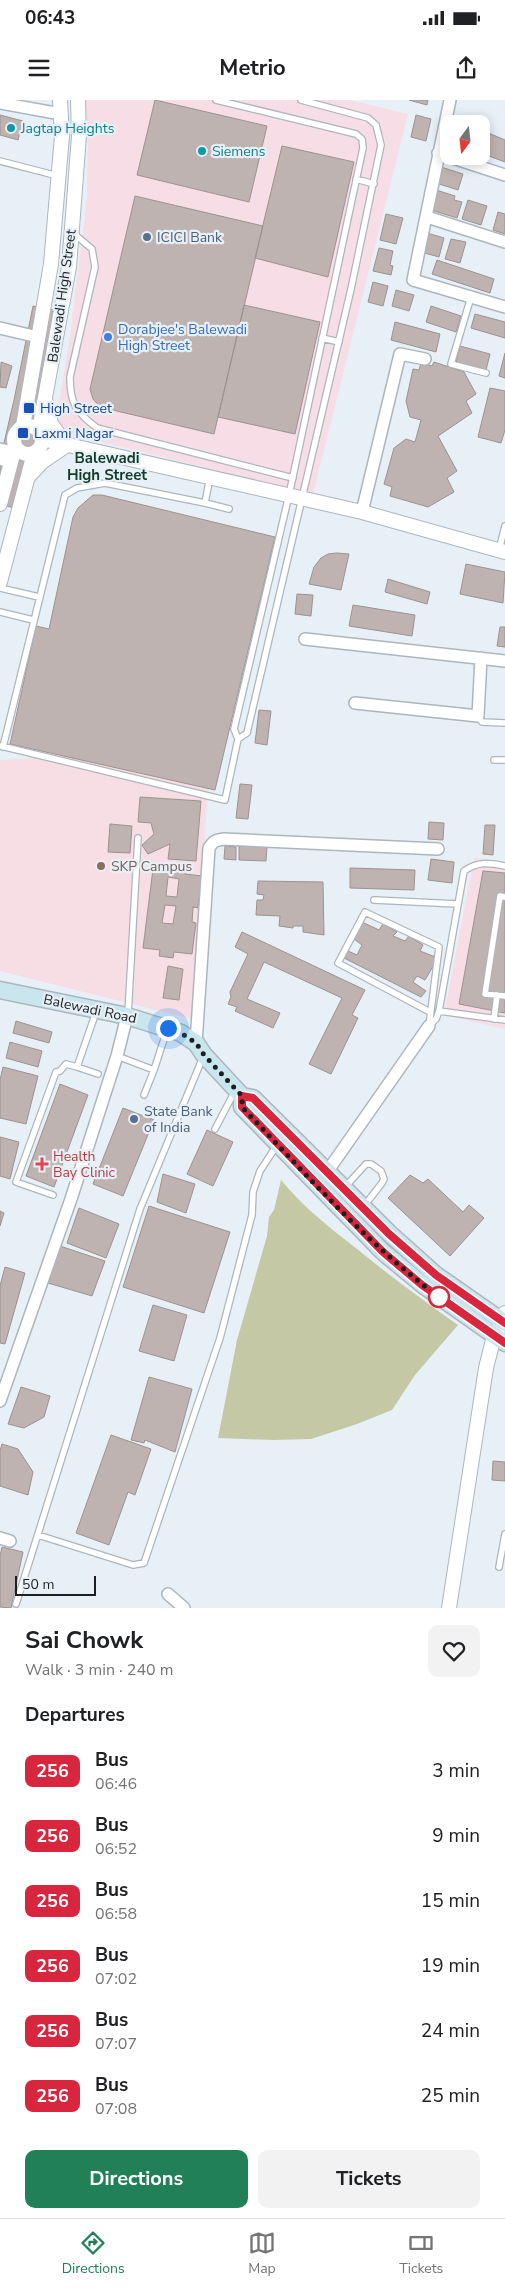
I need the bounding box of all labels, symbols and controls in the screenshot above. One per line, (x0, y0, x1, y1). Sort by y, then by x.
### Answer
text: 06:43 (25, 5, 75, 31)
text: Metrio (219, 53, 286, 83)
icon: menu (25, 54, 53, 82)
icon: share (452, 54, 480, 82)
north arrow (440, 115, 490, 165)
map controls (440, 115, 490, 165)
place label: Jagtap Heights (20, 119, 115, 138)
marker: Jagtap Heights (5, 122, 17, 134)
place label: Siemens (212, 142, 266, 161)
marker: Siemens (196, 145, 208, 157)
street label: Balewadi High Street (43, 228, 81, 364)
place label: ICICI Bank (157, 228, 223, 247)
marker: ICICI Bank (141, 231, 153, 243)
place label: Dorabjee's Balewadi High Street (118, 320, 247, 355)
marker: Dorabjee's Balewadi High Street (102, 331, 114, 343)
place label: High Street (40, 399, 112, 418)
marker: High Street (22, 401, 36, 415)
place label: Laxmi Nagar (34, 424, 114, 443)
marker: Laxmi Nagar (16, 426, 30, 440)
district label: Balewadi High Street (67, 448, 147, 485)
place label: SKP Campus (111, 857, 192, 876)
marker: SKP Campus (95, 860, 107, 872)
street label: Balewadi Road (42, 990, 138, 1028)
your location (156, 1016, 181, 1041)
place label: State Bank of India (144, 1102, 214, 1137)
marker: State Bank of India (128, 1113, 140, 1125)
place label: Health Bay Clinic (53, 1147, 116, 1182)
marker: Health Bay Clinic (35, 1157, 49, 1171)
unlabelled marker (428, 1286, 450, 1308)
scale bar (15, 1573, 96, 1596)
text: 50 m (22, 1575, 54, 1594)
text: Sai Chowk (25, 1624, 143, 1656)
button: heart (428, 1625, 480, 1677)
text: Walk · 3 min · 240 m (25, 1659, 173, 1681)
text: Departures (25, 1702, 125, 1728)
text: Bus (95, 1747, 128, 1773)
text: 3 min (432, 1758, 480, 1784)
text: 256 (36, 1759, 69, 1783)
text: 06:46 (95, 1773, 137, 1795)
text: Bus (95, 1812, 128, 1838)
text: 9 min (432, 1823, 480, 1849)
text: 256 (36, 1824, 69, 1848)
text: 06:52 (95, 1838, 137, 1860)
text: Bus (95, 1877, 128, 1903)
text: 15 min (421, 1888, 480, 1914)
text: 256 (36, 1889, 69, 1913)
text: 06:58 (95, 1903, 137, 1925)
text: Bus (95, 1942, 128, 1968)
text: 19 min (421, 1953, 480, 1979)
text: 256 (36, 1954, 69, 1978)
text: 07:02 (95, 1968, 137, 1990)
text: Bus (95, 2007, 128, 2033)
text: 24 min (421, 2018, 480, 2044)
text: 256 (36, 2019, 69, 2043)
text: 07:07 (95, 2033, 137, 2055)
text: Bus (95, 2072, 128, 2098)
text: 25 min (421, 2083, 480, 2109)
text: 256 (36, 2084, 69, 2108)
text: 07:08 (95, 2098, 137, 2120)
button: Directions (25, 2150, 248, 2208)
button: Tickets (258, 2150, 480, 2208)
tab: Directions (62, 2229, 125, 2278)
tab: Map (248, 2229, 276, 2278)
tab: Tickets (399, 2229, 443, 2278)

